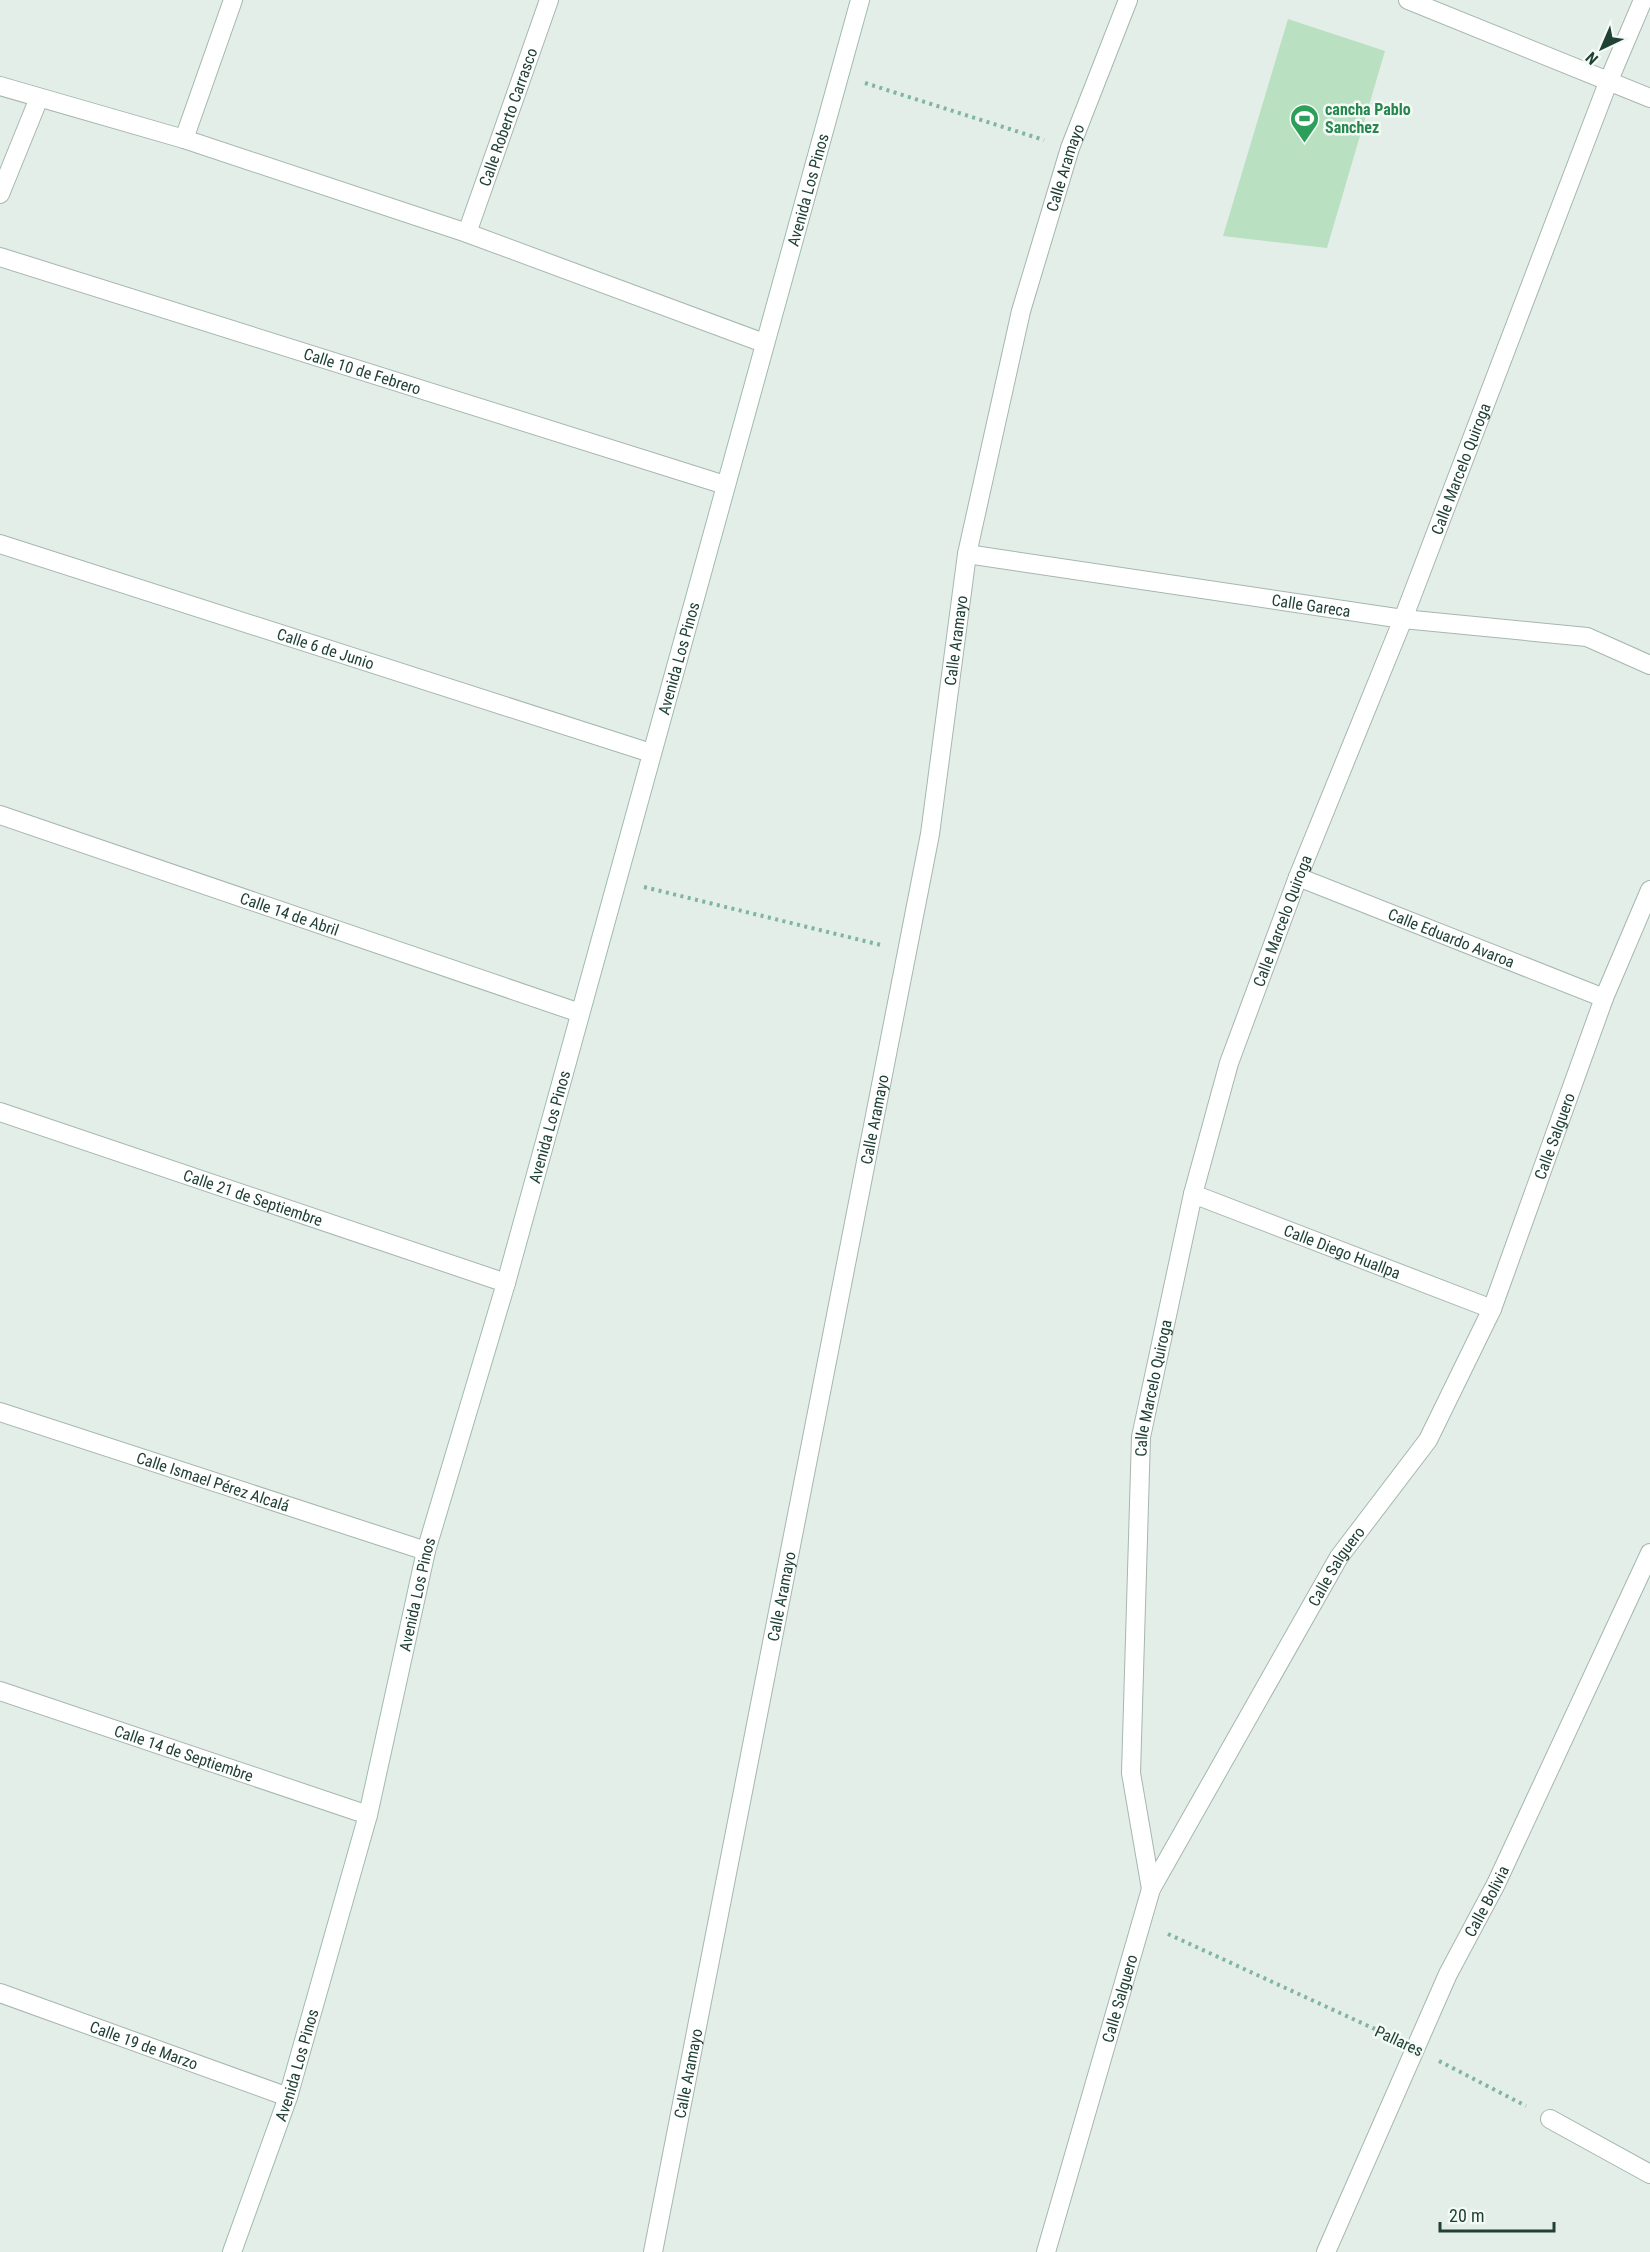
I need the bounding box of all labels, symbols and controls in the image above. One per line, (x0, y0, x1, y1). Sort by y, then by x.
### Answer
north arrow (1572, 18, 1632, 78)
street label: Calle Roberto Carrasco (475, 45, 541, 189)
text: N (1582, 48, 1602, 69)
place label: cancha Pablo Sanchez (1325, 100, 1411, 137)
sports icon: cancha Pablo Sanchez (1288, 102, 1320, 144)
street label: Calle Aramayo (1042, 121, 1088, 214)
street label: Avenida Los Pinos (783, 131, 832, 248)
street label: Calle 10 de Febrero (302, 344, 423, 398)
street label: Calle Marcelo Quiroga (1427, 400, 1494, 537)
street label: Calle Gareca (1270, 590, 1352, 621)
street label: Calle Aramayo (940, 594, 971, 687)
street label: Avenida Los Pinos (654, 600, 703, 717)
street label: Calle 6 de Junio (275, 624, 377, 673)
street label: Calle Marcelo Quiroga (1249, 852, 1316, 989)
street label: Calle 14 de Abril (238, 888, 341, 940)
street label: Calle Eduardo Avaroa (1385, 904, 1517, 971)
street label: Avenida Los Pinos (525, 1068, 574, 1185)
street label: Calle Aramayo (856, 1073, 892, 1166)
street label: Calle Salguero (1530, 1090, 1579, 1182)
street label: Calle 21 de Septiembre (181, 1165, 325, 1230)
street label: Calle Diego Huallpa (1281, 1220, 1403, 1282)
street label: Calle Marcelo Quiroga (1131, 1318, 1175, 1457)
street label: Calle Ismael Pérez Alcalá (134, 1448, 292, 1515)
street label: Calle Salguero (1304, 1523, 1368, 1609)
street label: Avenida Los Pinos (395, 1535, 439, 1653)
street label: Calle Aramayo (763, 1550, 799, 1643)
street label: Calle 14 de Septiembre (112, 1721, 256, 1785)
street label: Calle Bolivia (1460, 1863, 1513, 1940)
street label: Calle Salguero (1098, 1952, 1141, 2045)
street label: Avenida Los Pinos (271, 2007, 322, 2124)
street label: Calle 19 de Marzo (87, 2017, 200, 2073)
street label: Pallares (1372, 2022, 1426, 2060)
street label: Calle Aramayo (670, 2027, 706, 2120)
scale bar (1440, 2195, 1554, 2233)
text: 20 m (1449, 2205, 1484, 2226)

